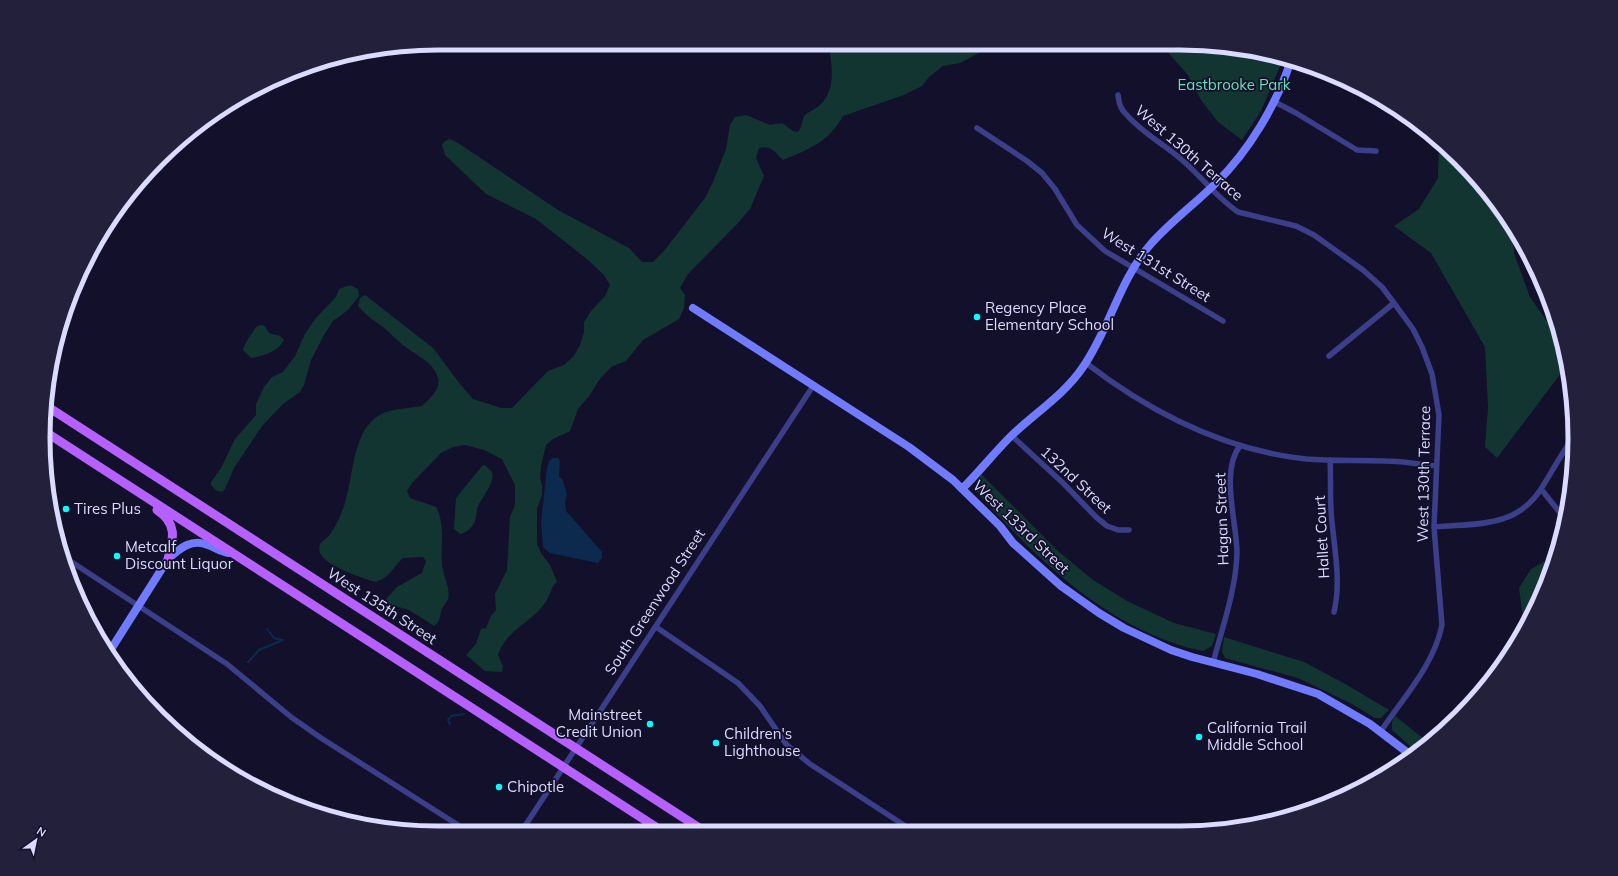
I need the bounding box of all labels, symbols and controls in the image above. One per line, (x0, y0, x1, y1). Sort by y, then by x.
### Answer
park label: Eastbrooke Park (1178, 75, 1291, 94)
street label: West 130th Terrace (1131, 101, 1247, 205)
street label: West 131st Street (1098, 223, 1215, 306)
place label: Regency Place Elementary School (985, 298, 1114, 334)
marker: Regency Place Elementary School (972, 312, 982, 322)
street label: West 130th Terrace (1413, 405, 1434, 543)
street label: 132nd Street (1037, 442, 1116, 517)
street label: Hagan Street (1210, 472, 1233, 566)
street label: West 133rd Street (969, 476, 1074, 578)
street label: Hallet Court (1310, 495, 1333, 579)
place label: Tires Plus (74, 499, 141, 518)
marker: Tires Plus (61, 504, 71, 514)
street label: South Greenwood Street (600, 525, 709, 678)
place label: Metcalf Discount Liquor (125, 537, 234, 573)
marker: Metcalf Discount Liquor (112, 551, 122, 561)
street label: West 135th Street (324, 563, 441, 648)
place label: Mainstreet Credit Union (556, 705, 642, 741)
place label: California Trail Middle School (1207, 718, 1307, 754)
marker: Mainstreet Credit Union (645, 719, 655, 729)
place label: Children's Lighthouse (724, 724, 800, 760)
marker: California Trail Middle School (1194, 732, 1204, 742)
marker: Children's Lighthouse (711, 738, 721, 748)
place label: Chipotle (507, 777, 564, 796)
marker: Chipotle (494, 782, 504, 792)
north arrow (16, 820, 56, 860)
text: N (34, 823, 49, 840)

